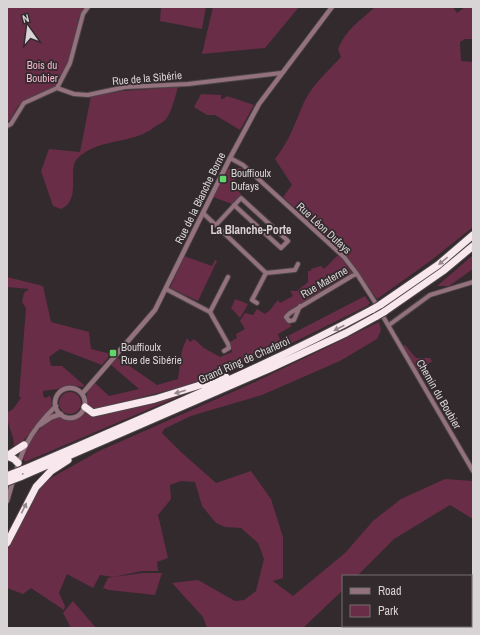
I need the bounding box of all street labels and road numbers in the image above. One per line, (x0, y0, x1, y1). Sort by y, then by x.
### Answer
street label: Rue de la Sibérie (111, 68, 183, 88)
street label: Rue de la Blanche Borne (172, 150, 228, 246)
street label: Rue Léon Dufays (294, 199, 355, 257)
street label: Rue Materne (298, 263, 350, 301)
street label: Grand Ring de Charleroi (196, 334, 292, 386)
street label: Chemin du Boubier (413, 357, 465, 431)

